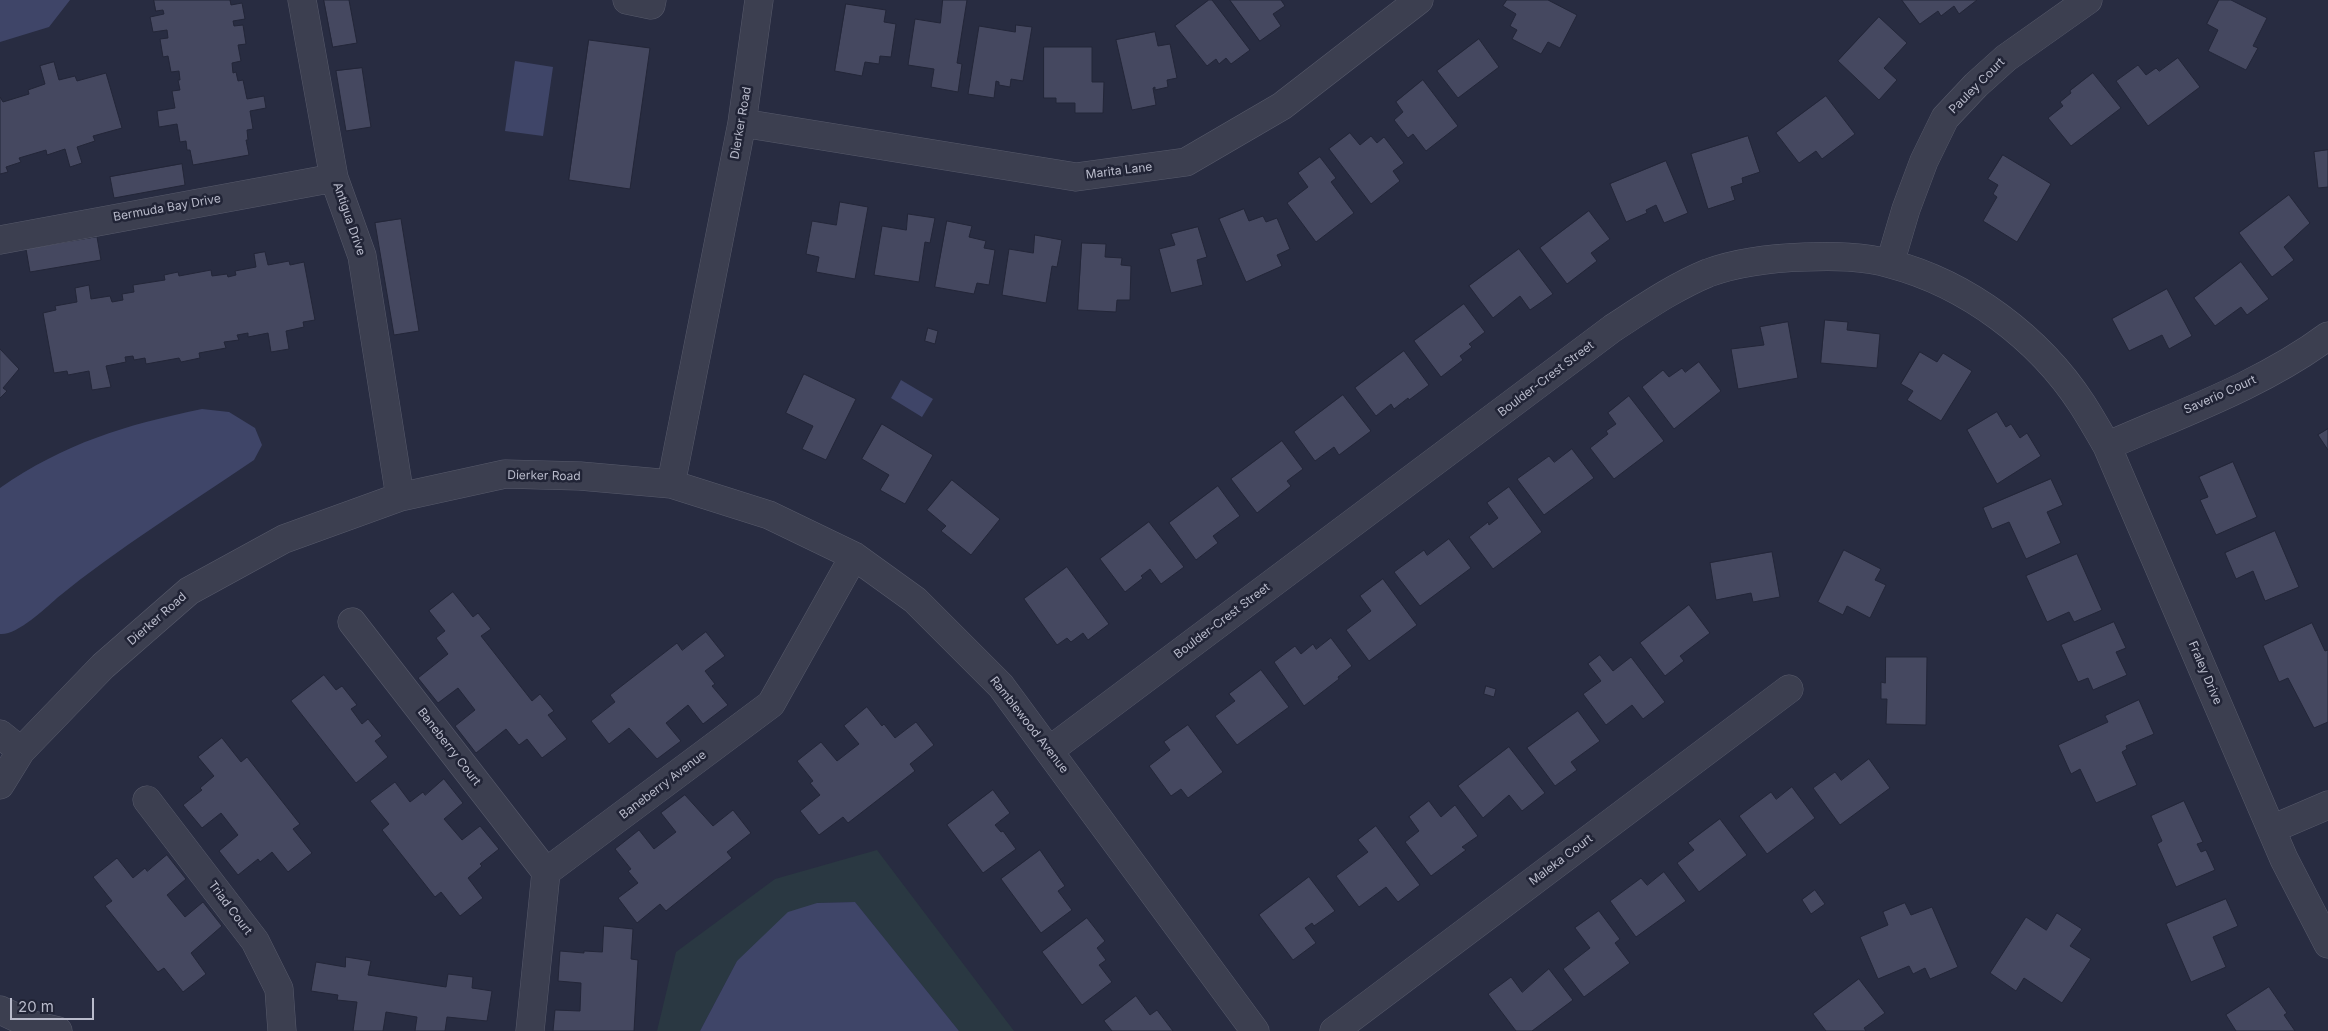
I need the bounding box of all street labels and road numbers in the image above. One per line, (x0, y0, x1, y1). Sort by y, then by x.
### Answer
street label: Pauley Court (1946, 55, 2008, 117)
street label: Dierker Road (728, 86, 754, 160)
street label: Marita Lane (1085, 160, 1153, 182)
street label: Antigua Drive (330, 180, 368, 258)
street label: Bermuda Bay Drive (112, 191, 222, 225)
street label: Boulder-Crest Street (1495, 338, 1597, 420)
street label: Saverio Court (2182, 373, 2258, 417)
street label: Dierker Road (507, 468, 581, 484)
street label: Boulder-Crest Street (1171, 580, 1273, 662)
street label: Dierker Road (125, 589, 189, 649)
street label: Fraley Drive (2185, 639, 2225, 707)
street label: Ramblewood Avenue (987, 674, 1071, 776)
street label: Baneberry Court (414, 705, 484, 789)
street label: Baneberry Avenue (617, 748, 709, 822)
street label: Maleka Court (1526, 831, 1596, 889)
street label: Triad Court (205, 878, 255, 938)

